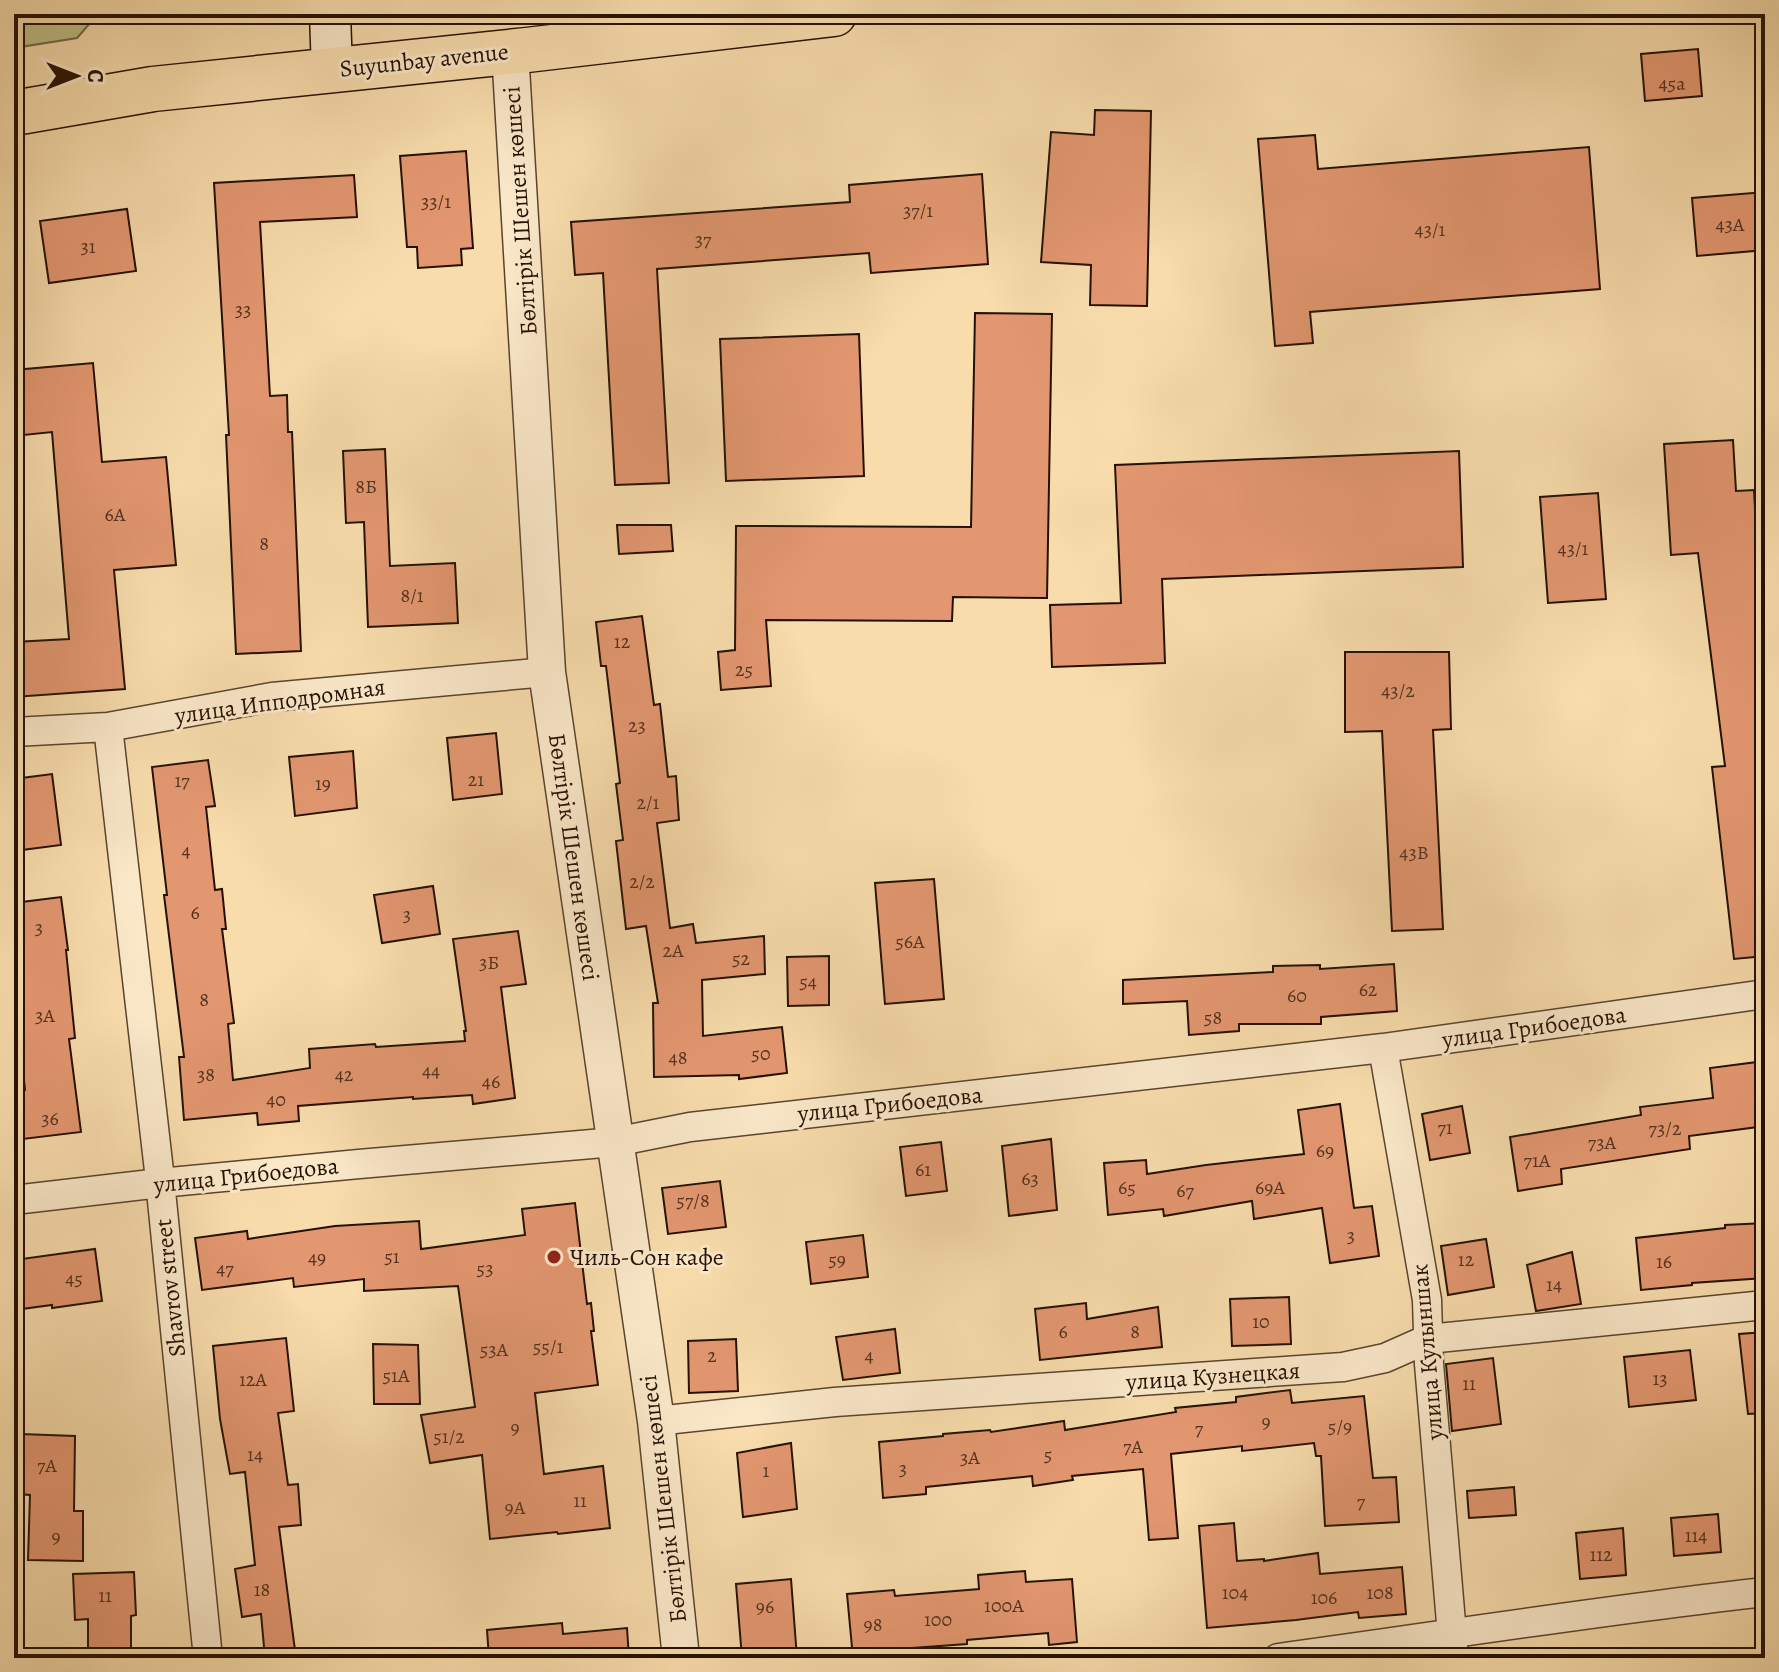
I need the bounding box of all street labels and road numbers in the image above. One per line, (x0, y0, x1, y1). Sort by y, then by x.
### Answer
street label: Suyunbay avenue (338, 35, 510, 85)
street label: Бөлтірік Шешен көшесі (495, 85, 545, 337)
street label: улица Ипподромная (172, 670, 387, 732)
street label: Бөлтірік Шешен көшесі (541, 731, 607, 983)
street label: улица Грибоедова (1439, 998, 1628, 1056)
street label: улица Грибоедова (795, 1078, 984, 1130)
street label: улица Грибоедова (151, 1149, 340, 1201)
street label: Shavrov street (147, 1217, 193, 1359)
street label: улица Кулыншак (1403, 1263, 1451, 1442)
street label: улица Кузнецкая (1124, 1354, 1301, 1398)
street label: Бөлтірік Шешен көшесі (632, 1373, 694, 1625)

